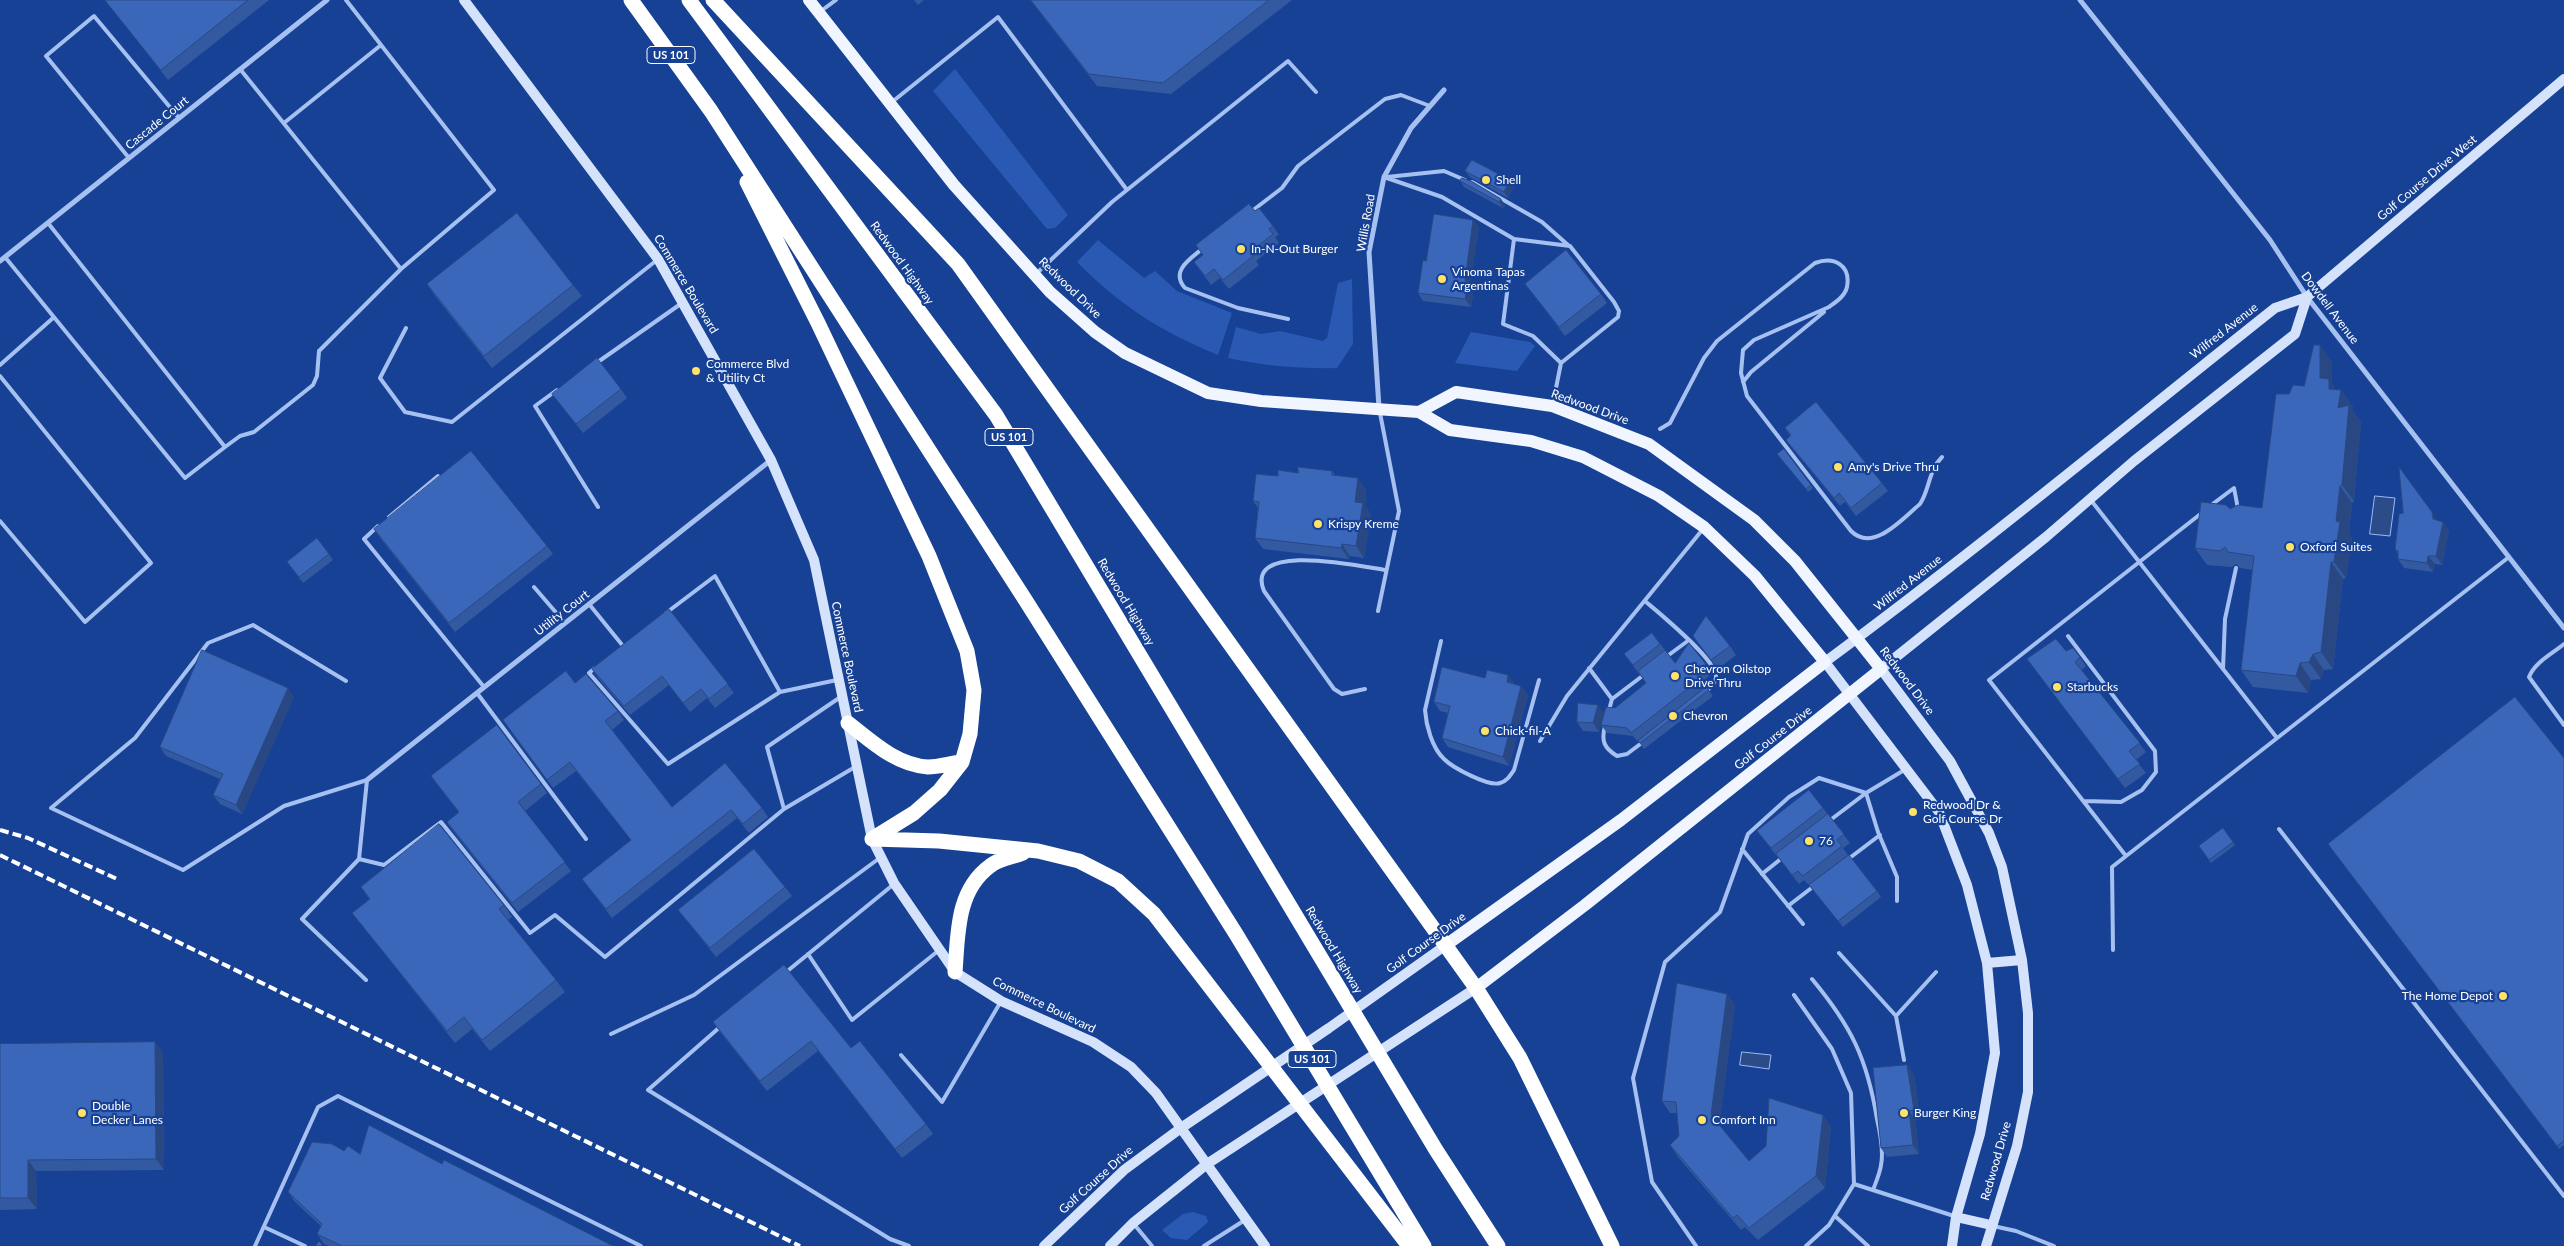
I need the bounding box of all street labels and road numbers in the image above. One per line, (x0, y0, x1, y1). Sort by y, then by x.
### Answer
road number: US 101 (647, 46, 695, 64)
street label: Cascade Court (123, 93, 191, 153)
street label: Golf Course Drive West (2374, 132, 2480, 224)
street label: Willis Road (1354, 193, 1378, 253)
street label: Redwood Highway (867, 219, 937, 307)
street label: Commerce Boulevard (651, 232, 721, 336)
street label: Redwood Drive (1036, 255, 1104, 321)
street label: Dowdell Avenue (2298, 269, 2362, 347)
street label: Wilfred Avenue (2187, 300, 2261, 362)
street label: Redwood Drive (1549, 386, 1631, 428)
road number: US 101 (985, 428, 1033, 446)
street label: Wilfred Avenue (1871, 552, 1945, 614)
street label: Redwood Highway (1094, 556, 1158, 648)
street label: Utility Court (532, 587, 592, 639)
street label: Commerce Boulevard (828, 600, 866, 714)
street label: Redwood Drive (1877, 644, 1937, 718)
street label: Golf Course Drive (1731, 703, 1815, 773)
street label: Redwood Highway (1302, 904, 1366, 996)
street label: Golf Course Drive (1384, 909, 1468, 977)
street label: Commerce Boulevard (990, 974, 1098, 1036)
road number: US 101 (1288, 1050, 1336, 1068)
street label: Redwood Drive (1978, 1120, 2014, 1202)
street label: Golf Course Drive (1056, 1143, 1136, 1217)

